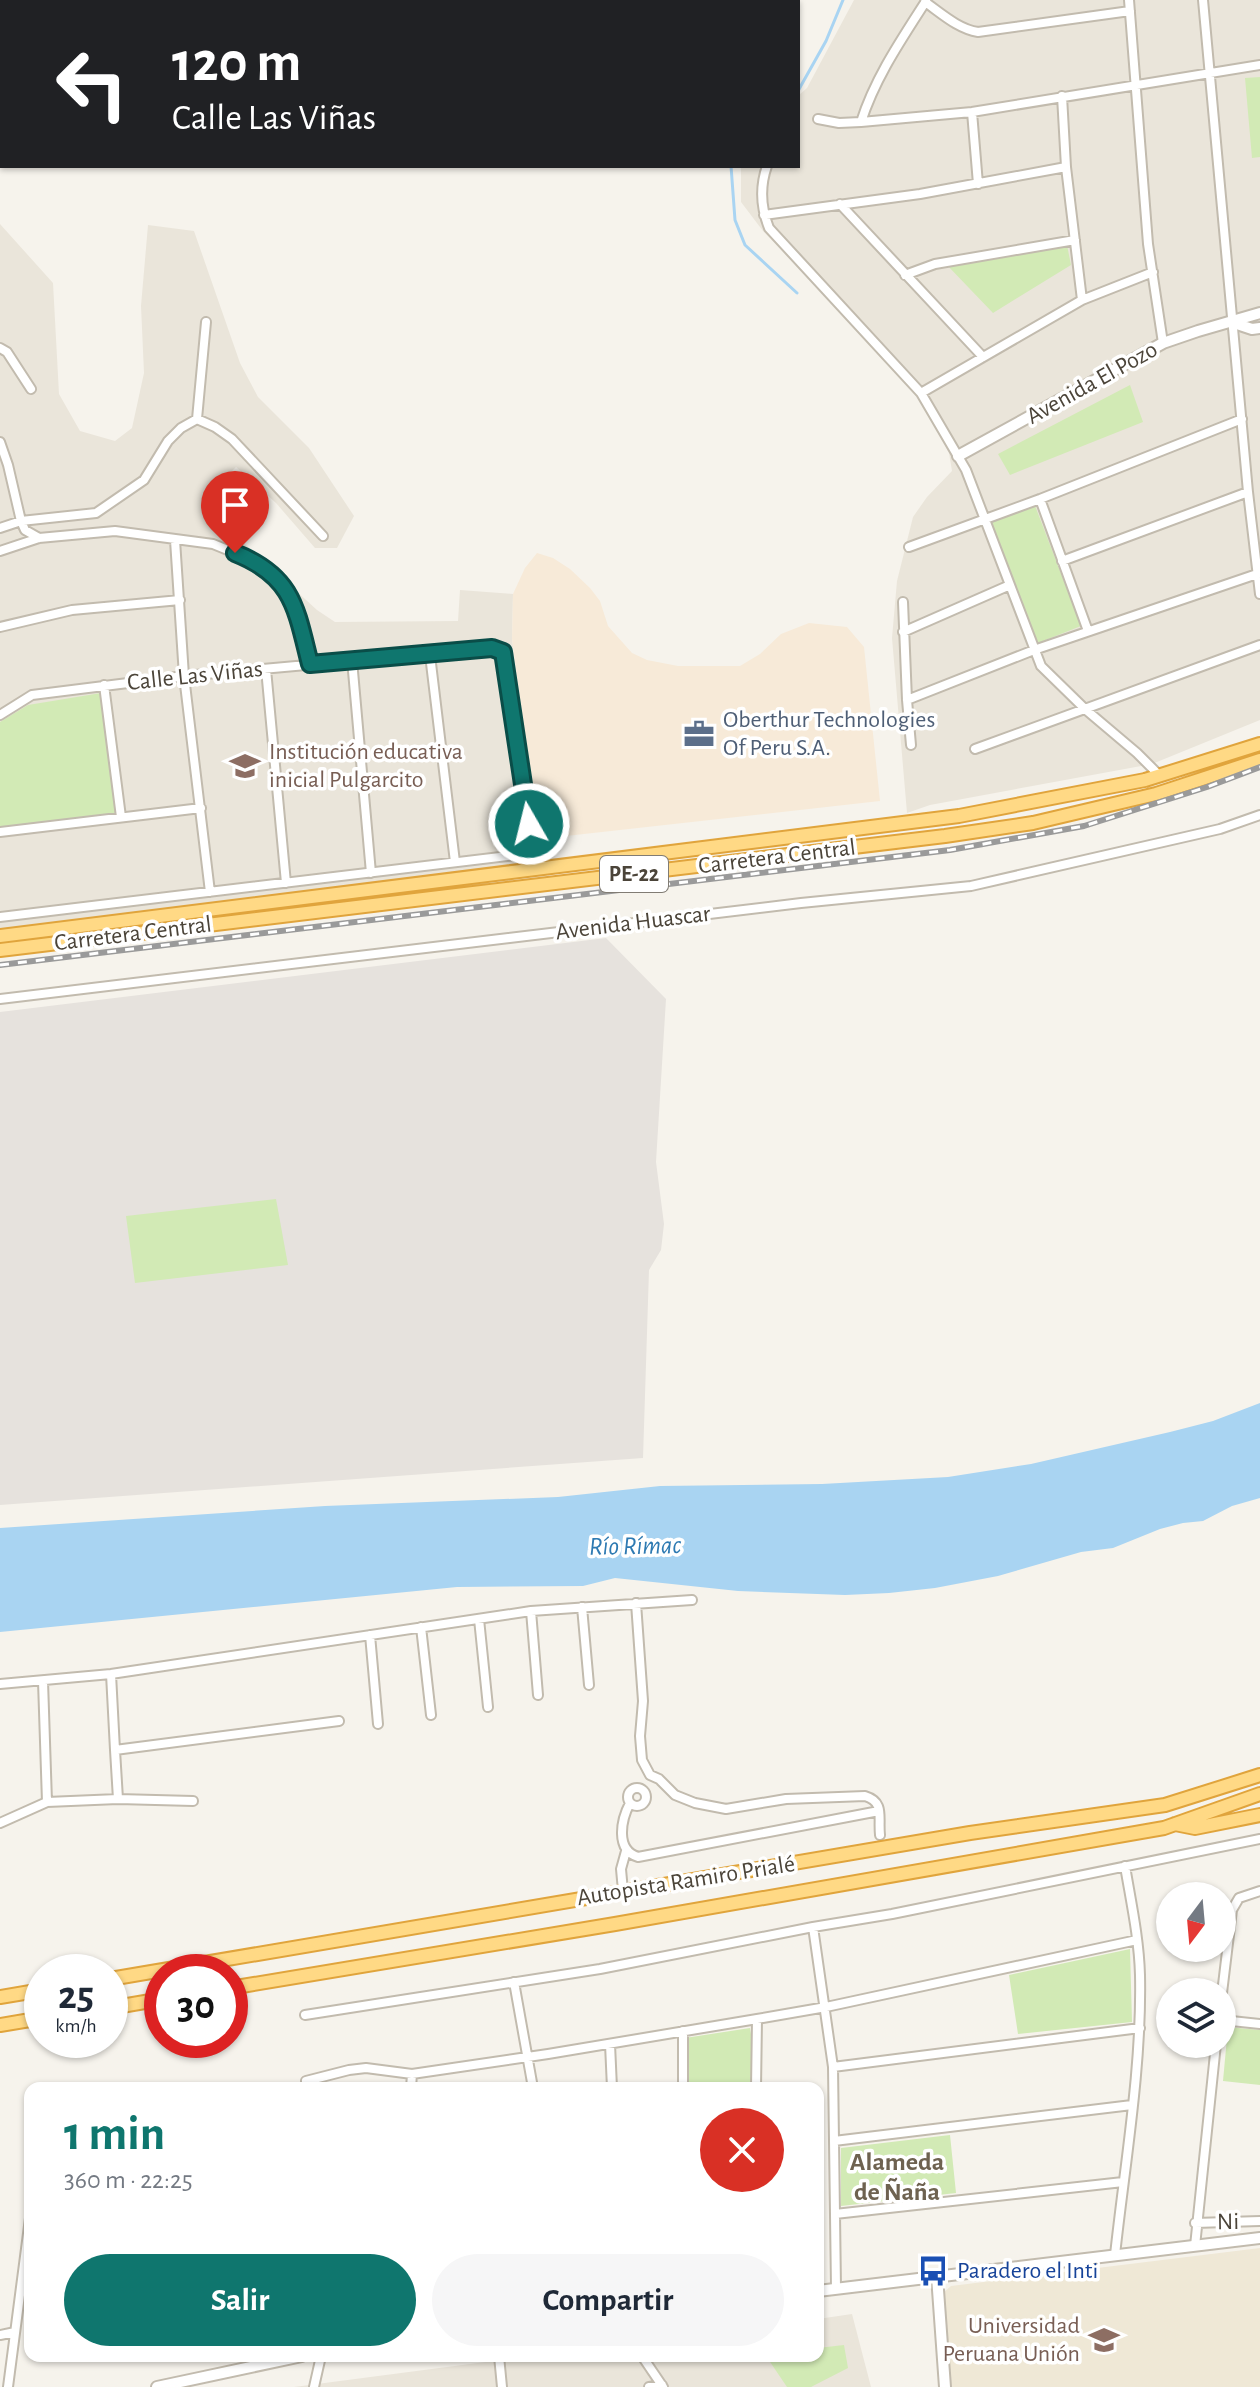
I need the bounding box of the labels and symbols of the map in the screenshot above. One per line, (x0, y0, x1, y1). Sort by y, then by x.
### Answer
street label: Avenida El Pozo (1022, 337, 1162, 429)
pin (201, 471, 269, 553)
street label: Calle Las Viñas (126, 657, 264, 695)
place label: Oberthur Technologies Of Peru S.A. (723, 708, 935, 760)
office icon: Oberthur Technologies Of Peru S.A. (682, 717, 716, 751)
place label: Institución educativa inicial Pulgarcito (269, 740, 463, 792)
school or university icon: Institución educativa inicial Pulgarcito (228, 749, 262, 783)
position arrow (487, 782, 571, 866)
street label: Carretera Central (697, 835, 857, 879)
road number: PE-22 (600, 856, 668, 892)
street label: Avenida Huascar (554, 902, 712, 944)
street label: Carretera Central (53, 912, 213, 956)
water label: Río Rímac (589, 1532, 682, 1560)
street label: Autopista Ramiro Prialé (575, 1852, 797, 1910)
north arrow (1156, 1882, 1236, 1962)
speed limit sign: 30 (144, 1954, 248, 2058)
district label: Alameda de Ñaña (850, 2149, 944, 2205)
street label: Ni (1217, 2210, 1239, 2234)
bus stop icon: Paradero el Inti (916, 2254, 950, 2288)
place label: Paradero el Inti (957, 2259, 1098, 2283)
place label: Universidad Peruana Unión (943, 2314, 1080, 2366)
school or university icon: Universidad Peruana Unión (1087, 2323, 1121, 2357)

